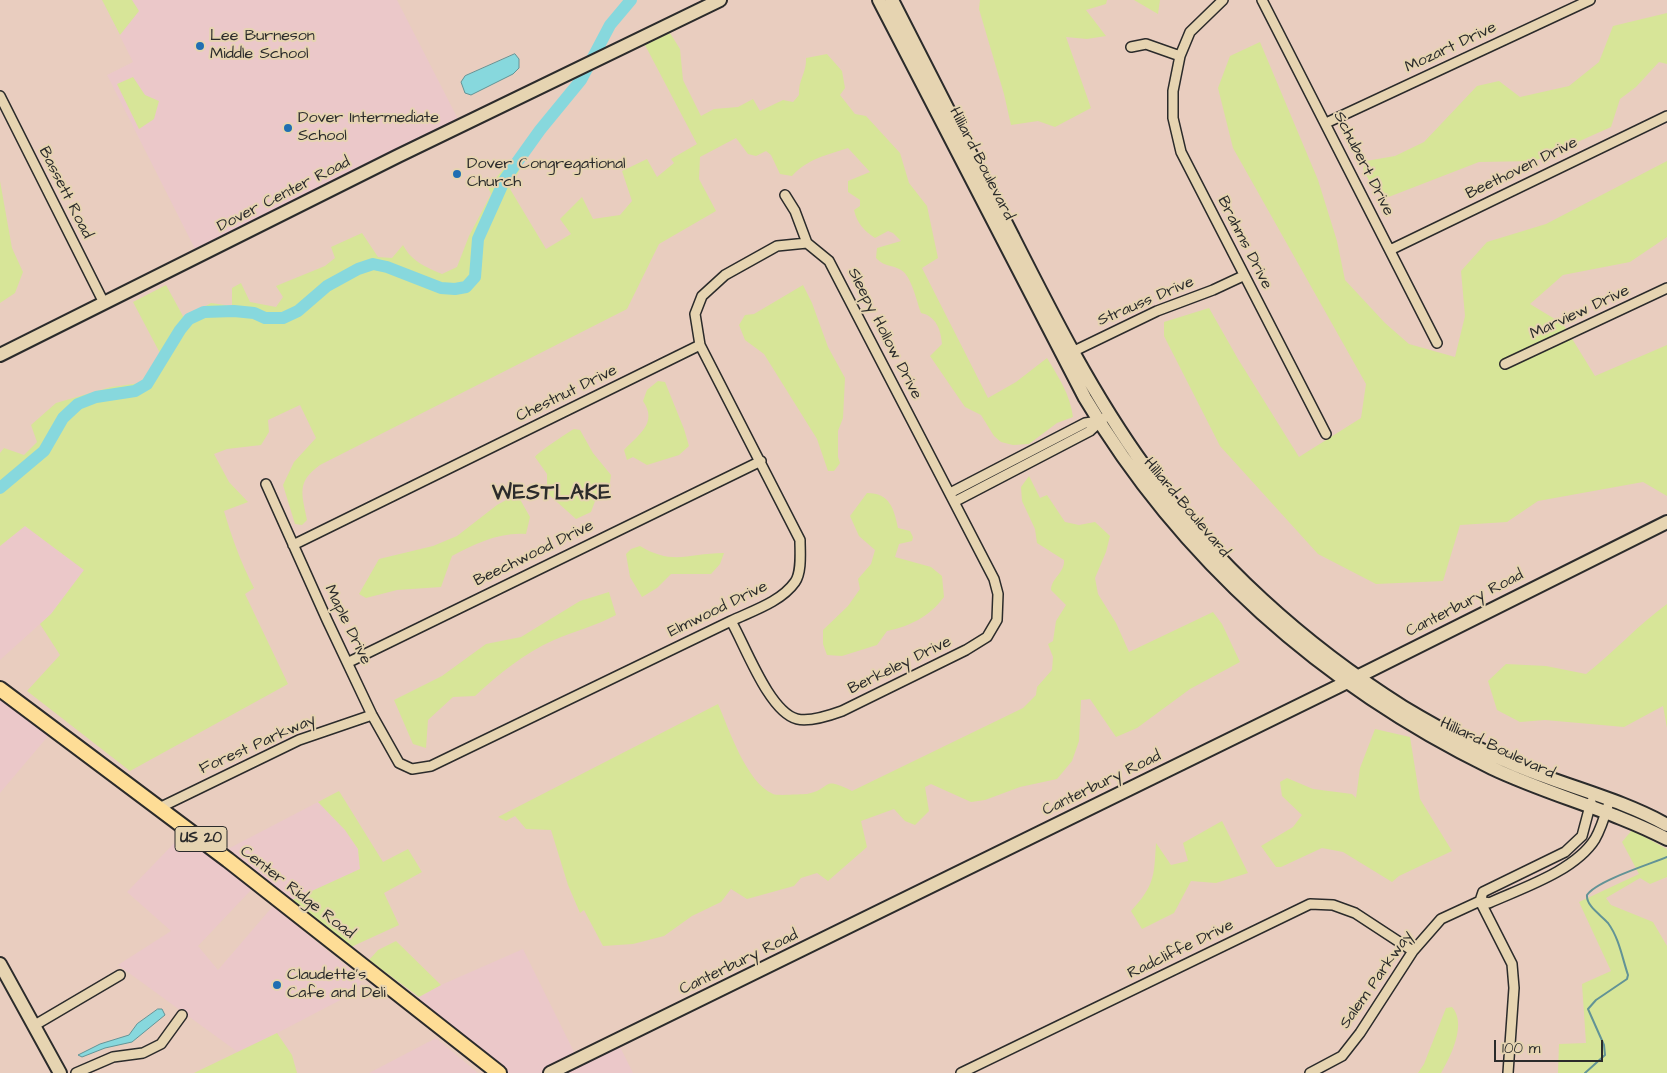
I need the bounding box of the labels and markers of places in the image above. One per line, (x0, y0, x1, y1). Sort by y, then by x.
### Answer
place label: Lee Burneson Middle School (210, 27, 315, 65)
marker: Lee Burneson Middle School (194, 40, 206, 52)
place label: Dover Intermediate School (298, 109, 439, 147)
marker: Dover Intermediate School (282, 122, 294, 134)
place label: Dover Congregational Church (467, 155, 626, 193)
marker: Dover Congregational Church (451, 168, 463, 180)
place label: Claudette's Cafe and Deli (287, 966, 386, 1004)
marker: Claudette's Cafe and Deli (271, 979, 283, 991)

